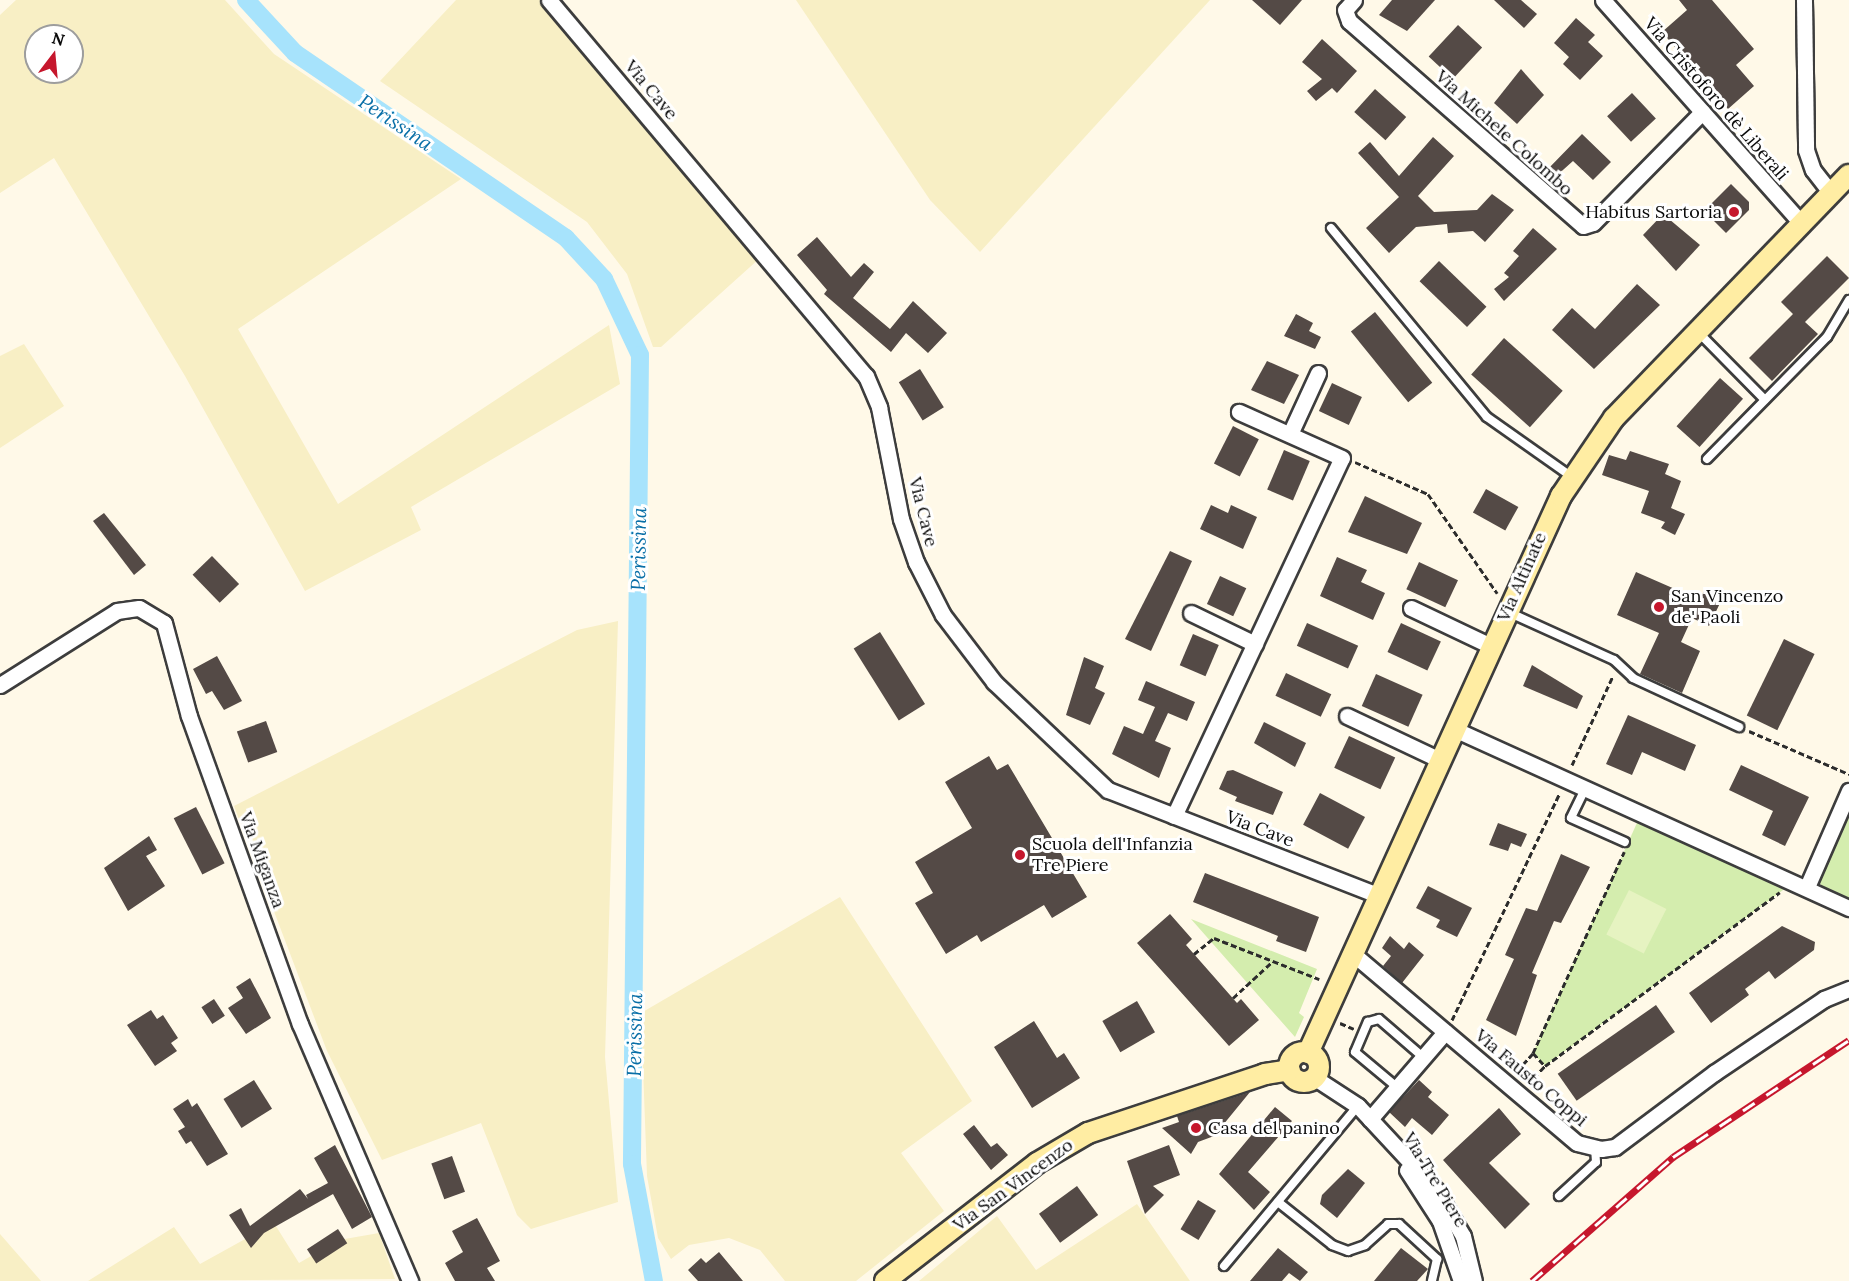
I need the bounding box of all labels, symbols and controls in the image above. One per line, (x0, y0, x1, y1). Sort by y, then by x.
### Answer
street label: Via Cristoforo dè Liberali (1639, 13, 1793, 185)
north arrow (24, 24, 84, 84)
text: N (50, 27, 67, 50)
street label: Via Cave (620, 56, 682, 124)
street label: Via Michele Colombo (1431, 66, 1577, 200)
water label: Perissina (355, 89, 437, 155)
place label: Habitus Sartoria (1585, 201, 1722, 223)
marker: Habitus Sartoria (1727, 205, 1741, 219)
street label: Via Cave (904, 475, 942, 549)
water label: Perissina (625, 507, 651, 591)
street label: Via Altinate (1493, 529, 1551, 625)
place label: San Vincenzo de' Paoli (1671, 586, 1783, 628)
marker: San Vincenzo de' Paoli (1652, 600, 1666, 614)
street label: Via Cave (1223, 806, 1297, 852)
street label: Via Miganza (235, 809, 289, 911)
place label: Scuola dell'Infanzia Tre Piere (1032, 834, 1193, 876)
marker: Scuola dell'Infanzia Tre Piere (1013, 848, 1027, 862)
water label: Perissina (621, 993, 647, 1077)
street label: Via Fausto Coppi (1470, 1025, 1592, 1131)
place label: Casa del panino (1208, 1117, 1340, 1139)
marker: Casa del panino (1189, 1121, 1203, 1135)
street label: Via Tre Piere (1398, 1129, 1472, 1231)
street label: Via San Vincenzo (949, 1134, 1077, 1236)

